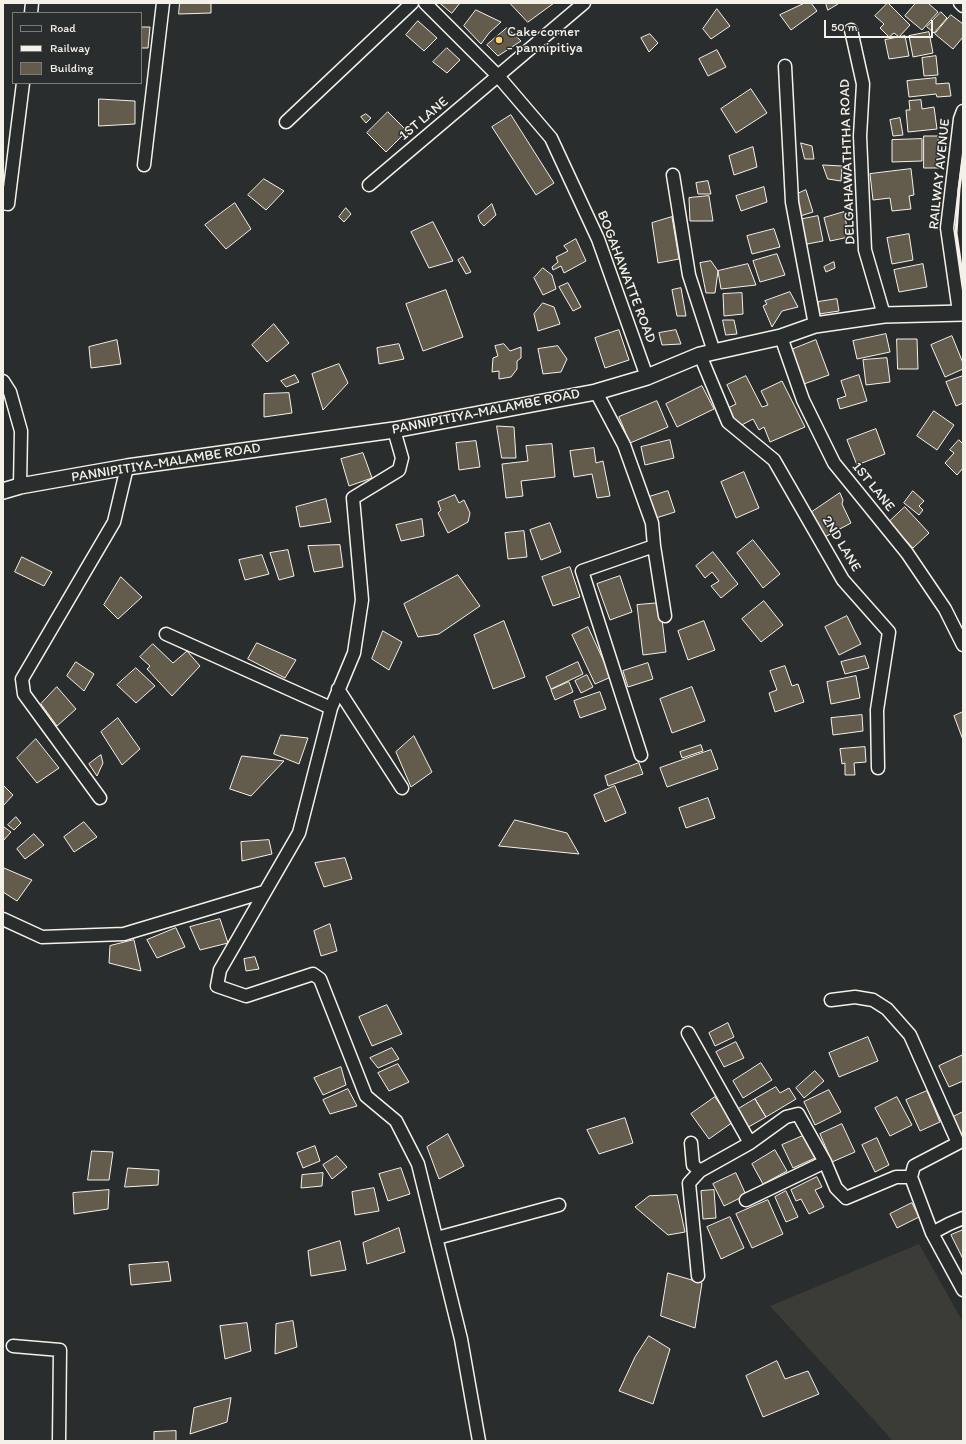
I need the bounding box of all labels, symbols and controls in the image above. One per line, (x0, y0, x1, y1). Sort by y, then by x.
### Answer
legend (12, 12, 142, 84)
scale bar (826, 12, 935, 38)
text: 50 m (831, 20, 857, 34)
text: Road (50, 21, 76, 35)
place label: Cake corner - pannipitiya (507, 24, 583, 56)
marker: Cake corner - pannipitiya (494, 35, 504, 45)
text: Railway (50, 41, 90, 55)
text: Building (50, 61, 93, 75)
street label: DELGAHAWATHTHA ROAD (837, 79, 859, 245)
street label: 1ST LANE (396, 94, 452, 144)
street label: RAILWAY AVENUE (926, 118, 954, 230)
street label: BOGAHAWATTE ROAD (593, 208, 659, 346)
street label: PANNIPITIYA-MALAMBE ROAD (391, 386, 581, 438)
street label: PANNIPITIYA-MALAMBE ROAD (70, 440, 262, 486)
street label: 1ST LANE (848, 459, 898, 515)
street label: 2ND LANE (818, 513, 864, 575)

